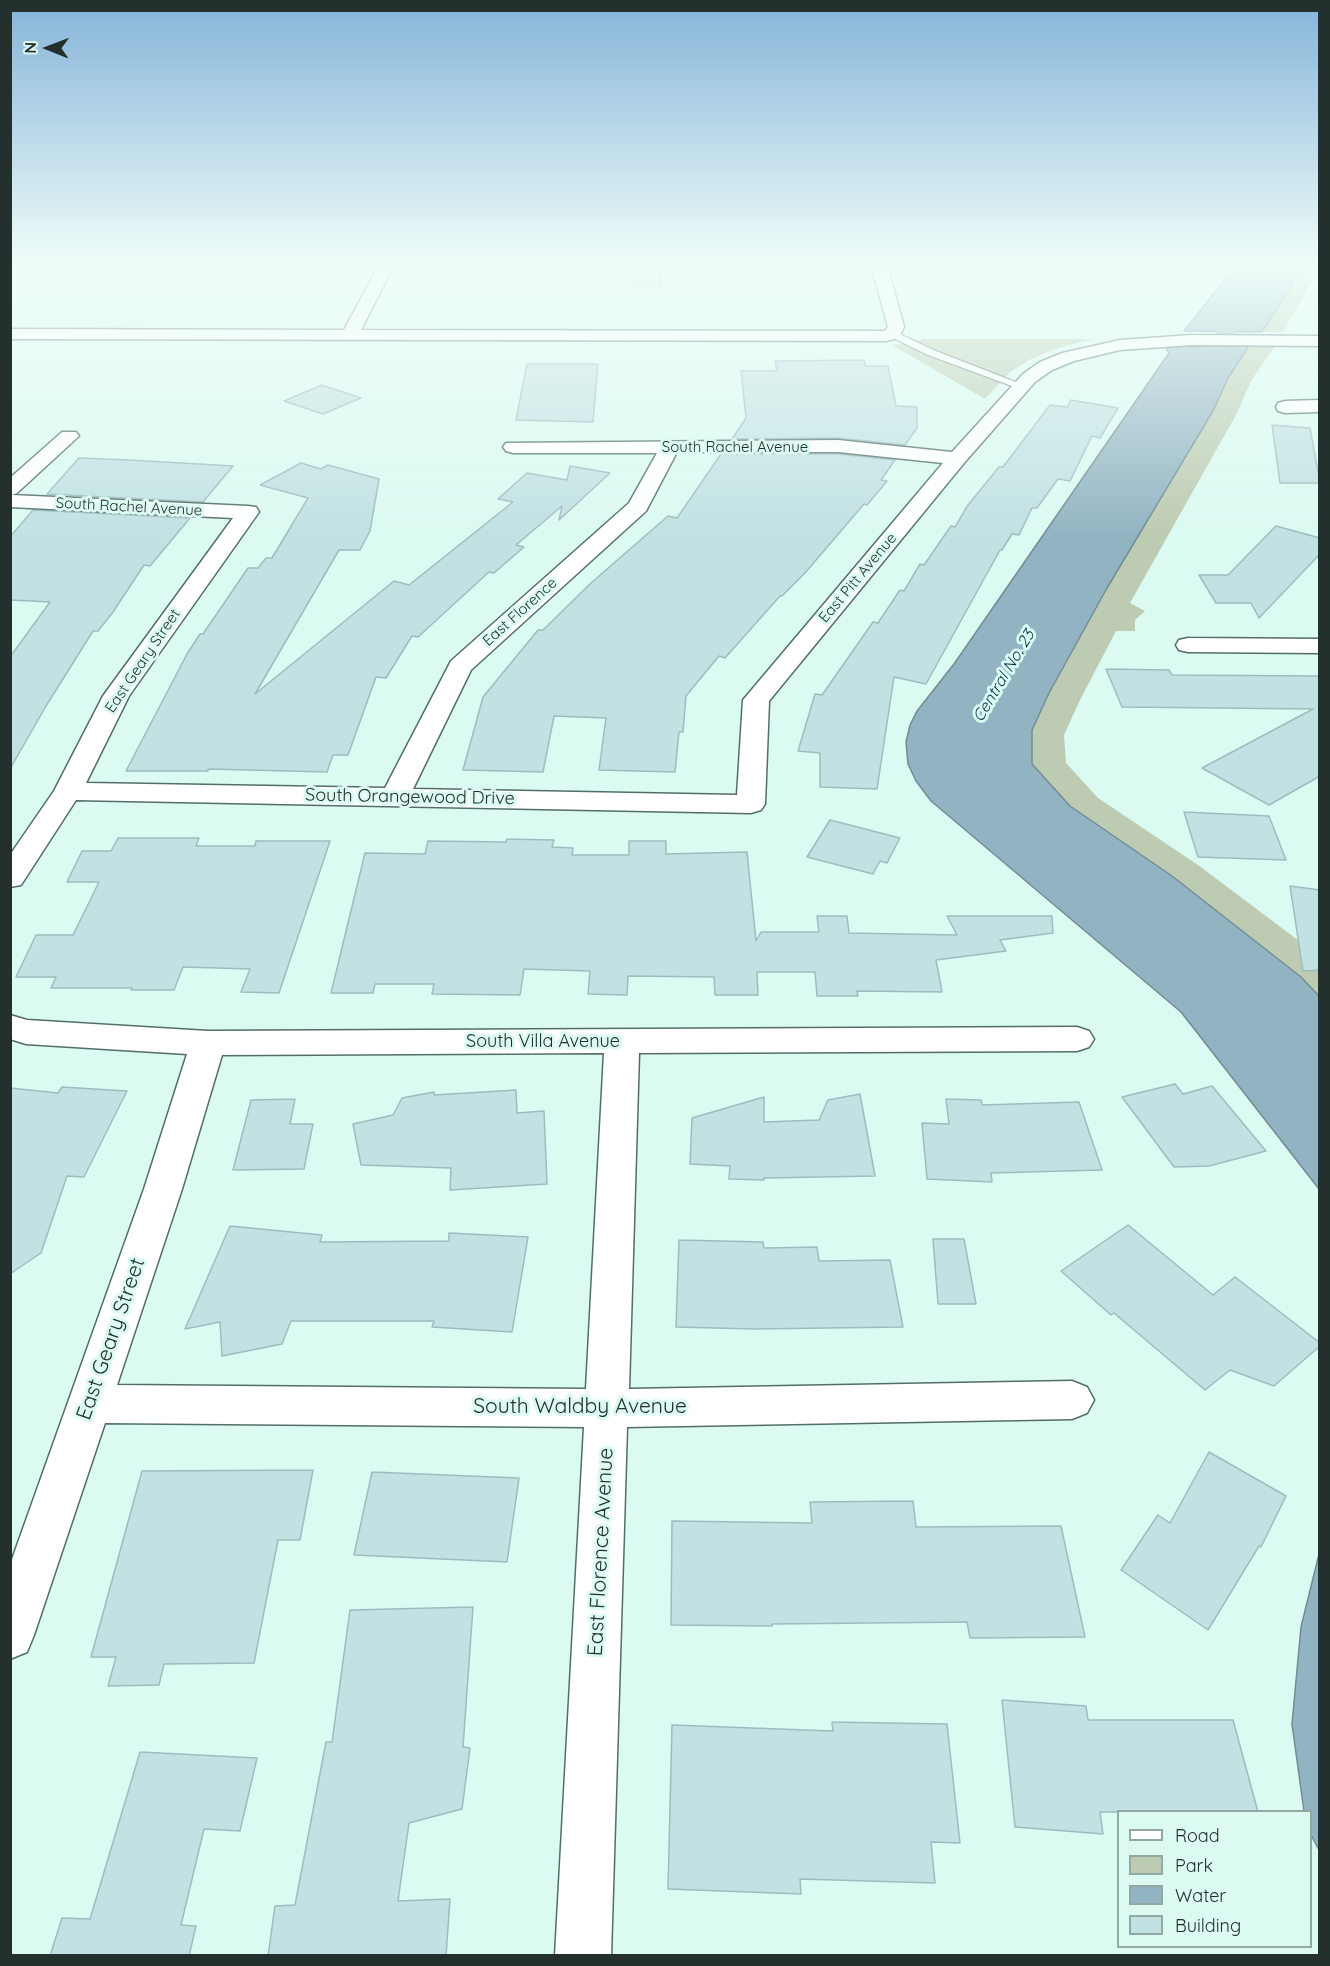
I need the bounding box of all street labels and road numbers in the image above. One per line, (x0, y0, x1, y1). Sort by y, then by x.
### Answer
street label: South Rachel Avenue (662, 438, 808, 456)
street label: South Rachel Avenue (55, 494, 203, 520)
street label: East Pitt Avenue (815, 529, 901, 627)
street label: East Florence (479, 574, 561, 650)
street label: East Geary Street (102, 606, 184, 716)
street label: South Orangewood Drive (305, 784, 515, 810)
street label: South Villa Avenue (466, 1031, 620, 1053)
street label: East Geary Street (71, 1255, 151, 1423)
street label: South Waldby Avenue (473, 1394, 687, 1420)
street label: East Florence Avenue (583, 1447, 619, 1657)

